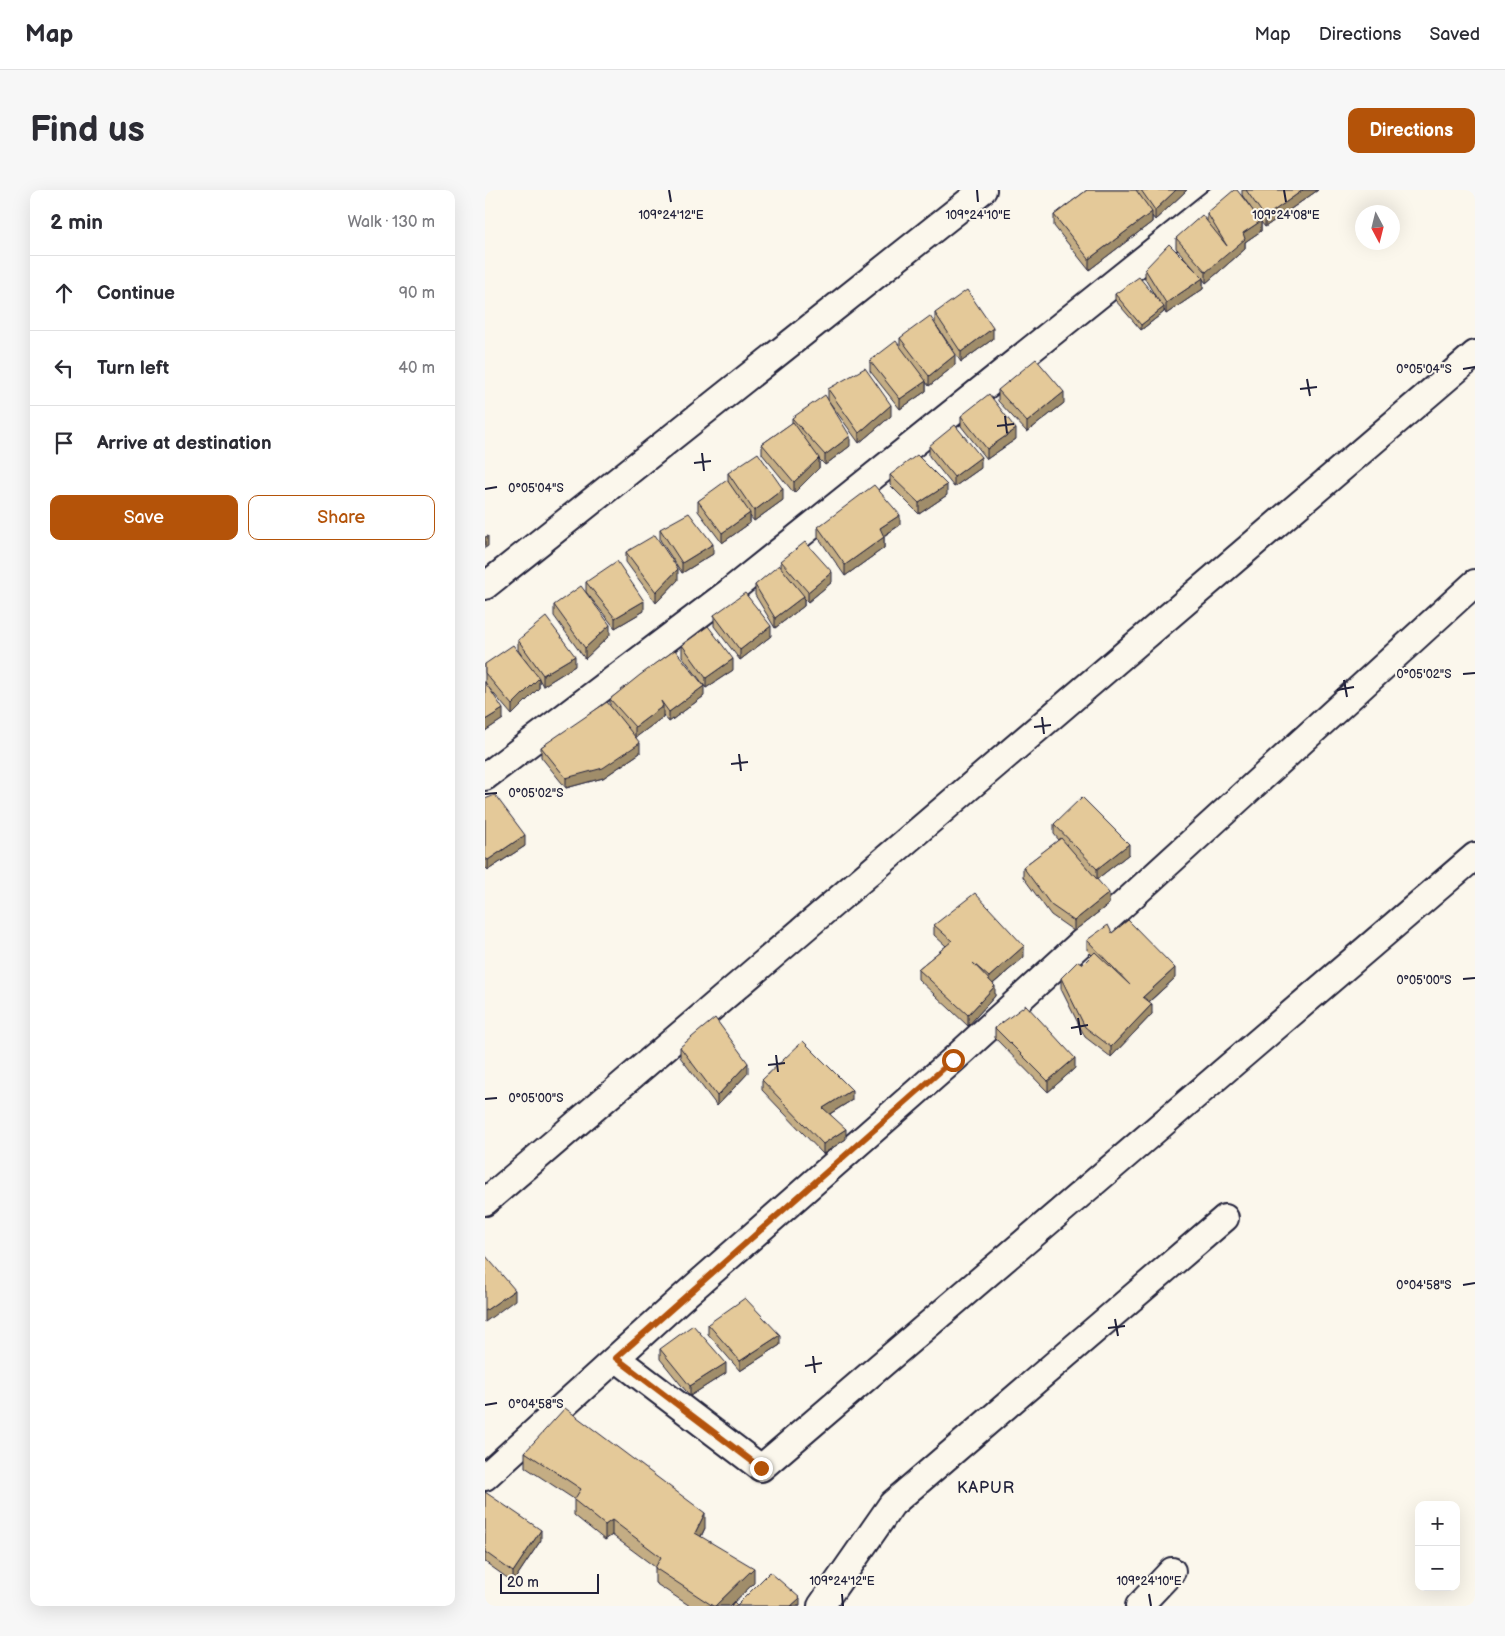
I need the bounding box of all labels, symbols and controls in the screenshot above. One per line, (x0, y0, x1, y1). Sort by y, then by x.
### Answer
text: Map (25, 20, 73, 49)
text: Map (1255, 24, 1291, 45)
text: Directions (1319, 24, 1401, 45)
text: Saved (1429, 24, 1480, 45)
button: Directions (1348, 108, 1475, 153)
text: Find us (30, 109, 145, 152)
north arrow (1355, 205, 1400, 250)
text: 109°24'12"E (638, 208, 704, 223)
text: 109°24'10"E (945, 208, 1011, 223)
text: 109°24'08"E (1252, 208, 1320, 223)
text: 2 min (50, 210, 103, 235)
text: Walk · 130 m (347, 213, 435, 232)
icon: ahead (50, 279, 78, 307)
text: Continue (97, 282, 175, 305)
text: 90 m (399, 284, 435, 303)
icon: left (50, 354, 78, 382)
text: Turn left (97, 357, 169, 380)
text: 40 m (398, 359, 435, 378)
text: 0°05'04"S (1396, 362, 1452, 377)
icon: arrive (50, 429, 78, 457)
text: Arrive at destination (97, 432, 272, 455)
text: 0°05'04"S (508, 481, 564, 496)
button: Save (50, 495, 238, 540)
button: Share (248, 495, 435, 540)
text: 0°05'02"S (1396, 667, 1452, 682)
text: 0°05'02"S (508, 786, 564, 801)
text: 0°05'00"S (1396, 973, 1452, 988)
route start (942, 1049, 965, 1072)
text: 0°05'00"S (508, 1091, 564, 1106)
text: 0°04'58"S (1396, 1278, 1452, 1293)
text: 0°04'58"S (508, 1397, 564, 1412)
route end (750, 1457, 773, 1480)
district label: KAPUR (957, 1479, 1015, 1498)
map controls (1415, 1501, 1460, 1591)
button: + (1415, 1501, 1460, 1546)
button: − (1415, 1546, 1460, 1591)
scale bar (500, 1571, 599, 1594)
text: 20 m (507, 1574, 539, 1591)
text: 109°24'12"E (809, 1574, 875, 1589)
text: 109°24'10"E (1116, 1574, 1182, 1589)

